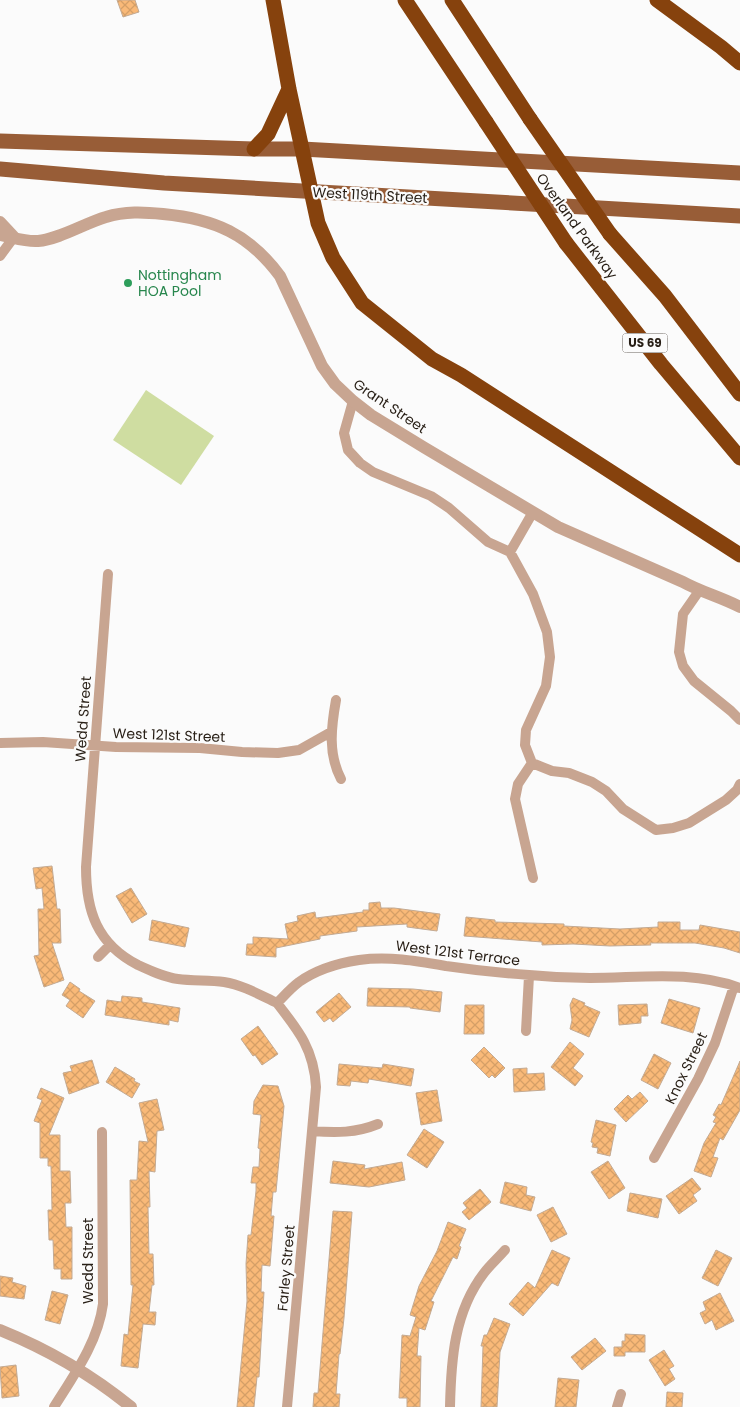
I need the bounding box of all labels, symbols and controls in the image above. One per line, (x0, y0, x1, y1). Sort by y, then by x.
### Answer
street label: Overland Parkway (532, 169, 622, 283)
street label: West 119th Street (312, 182, 428, 208)
place label: Nottingham HOA Pool (138, 265, 222, 301)
marker: Nottingham HOA Pool (122, 277, 134, 289)
road number: US 69 (622, 333, 668, 352)
street label: Grant Street (349, 374, 431, 438)
street label: Wedd Street (70, 675, 96, 763)
street label: West 121st Street (112, 723, 226, 747)
street label: West 121st Terrace (395, 935, 522, 971)
street label: Knox Street (660, 1029, 712, 1107)
street label: Wedd Street (78, 1218, 98, 1304)
street label: Farley Street (272, 1224, 300, 1312)

